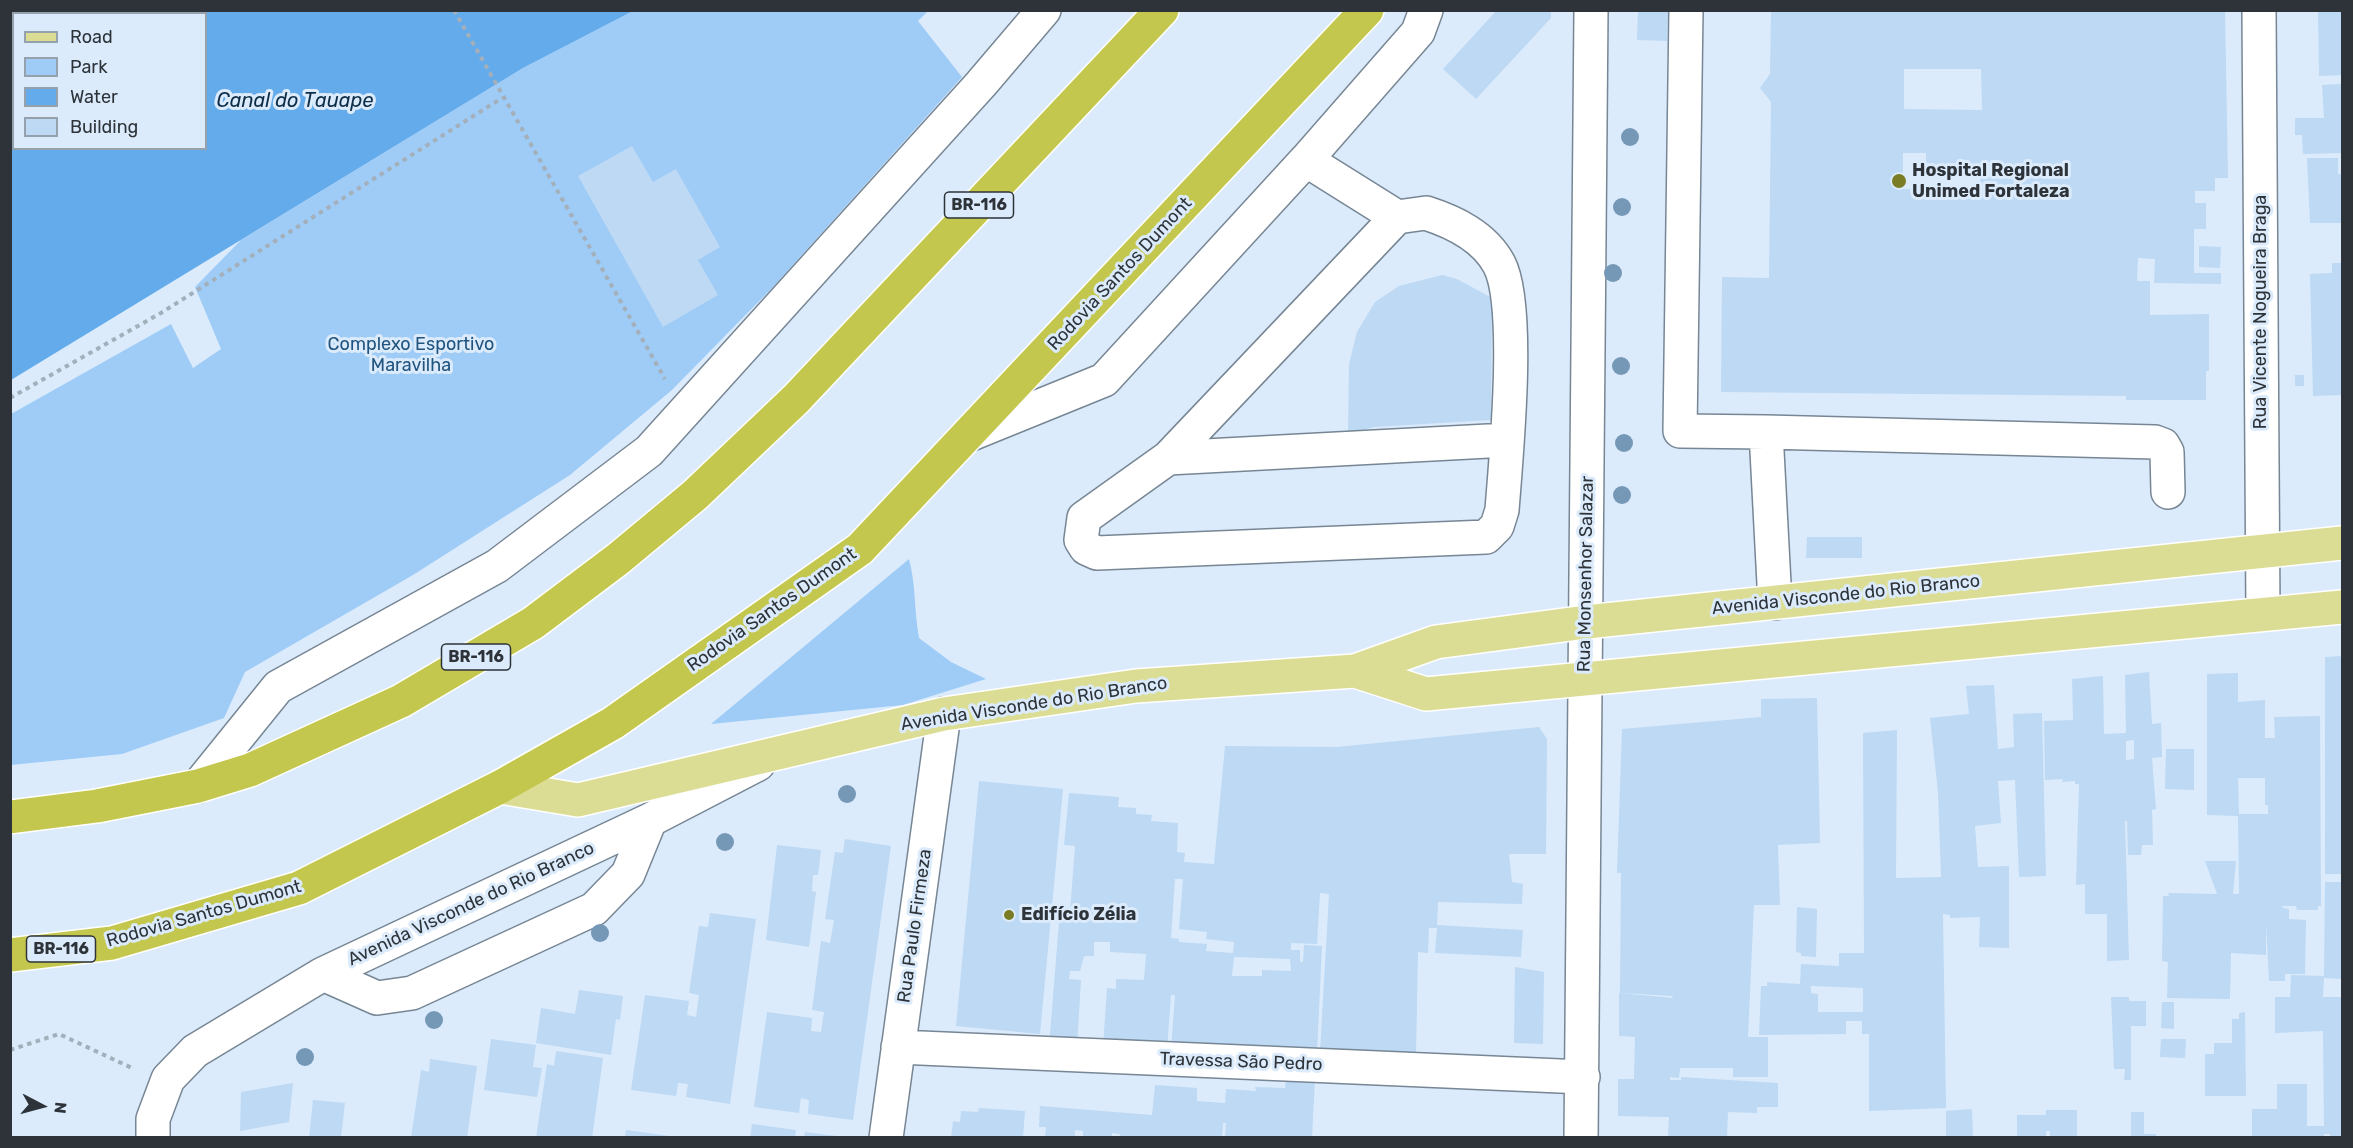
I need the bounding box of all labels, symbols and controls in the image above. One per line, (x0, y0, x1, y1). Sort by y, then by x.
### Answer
legend (12, 12, 207, 150)
text: Road (70, 26, 113, 48)
text: Park (70, 56, 107, 78)
text: Water (70, 86, 118, 108)
water label: Canal do Tauape (216, 89, 374, 113)
text: Building (70, 116, 138, 138)
place label: Hospital Regional Unimed Fortaleza (1912, 160, 2070, 202)
marker: Hospital Regional Unimed Fortaleza (1890, 172, 1908, 190)
road number: BR-116 (944, 192, 1014, 218)
street label: Rodovia Santos Dumont (1043, 193, 1197, 355)
street label: Rua Vicente Nogueira Braga (2250, 195, 2272, 429)
park label: Complexo Esportivo Maravilha (328, 334, 494, 376)
street label: Rua Monsenhor Salazar (1573, 476, 1599, 672)
street label: Rodovia Santos Dumont (683, 543, 861, 677)
street label: Avenida Visconde do Rio Branco (1711, 570, 1981, 620)
road number: BR-116 (442, 644, 510, 670)
street label: Avenida Visconde do Rio Branco (899, 672, 1169, 736)
street label: Avenida Visconde do Rio Branco (344, 837, 598, 971)
street label: Rua Paulo Firmeza (894, 848, 936, 1004)
street label: Rodovia Santos Dumont (104, 876, 304, 952)
place label: Edifício Zélia (1021, 904, 1136, 926)
marker: Edifício Zélia (1002, 908, 1016, 922)
road number: BR-116 (26, 936, 96, 962)
street label: Travessa São Pedro (1159, 1048, 1323, 1076)
north arrow (12, 1076, 72, 1136)
text: N (50, 1101, 70, 1115)

